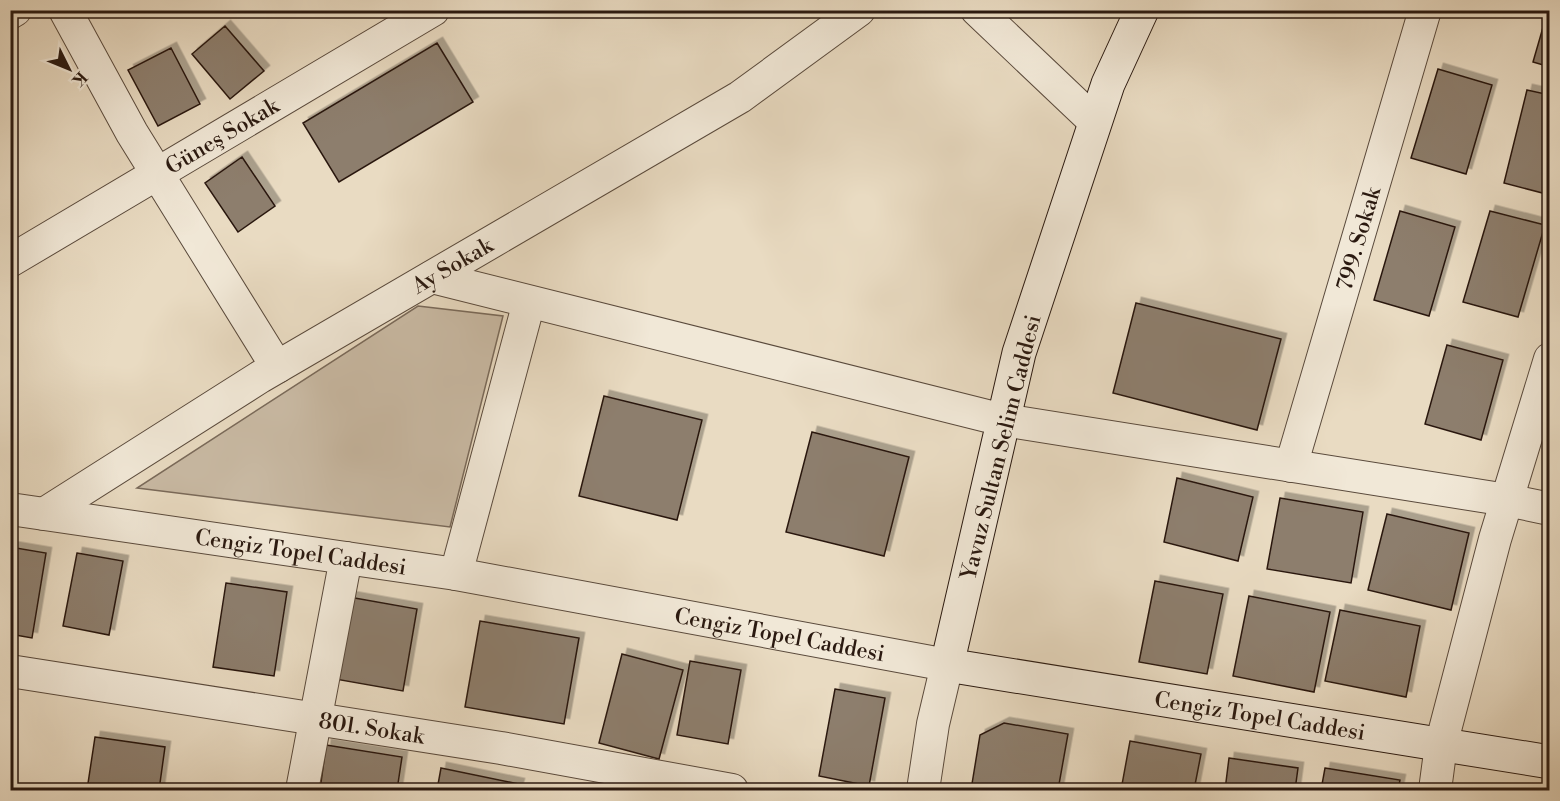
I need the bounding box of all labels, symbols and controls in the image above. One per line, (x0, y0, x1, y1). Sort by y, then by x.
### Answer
north arrow (39, 39, 99, 99)
text: K (67, 67, 91, 91)
street label: Güneş Sokak (161, 92, 285, 181)
street label: 799. Sokak (1331, 183, 1388, 294)
street label: Ay Sokak (407, 231, 499, 301)
street label: Yavuz Sultan Selim Caddesi (955, 312, 1047, 584)
street label: Cengiz Topel Caddesi (193, 524, 408, 582)
street label: Cengiz Topel Caddesi (672, 603, 887, 668)
street label: Cengiz Topel Caddesi (1152, 687, 1367, 747)
street label: 801. Sokak (317, 708, 428, 751)

